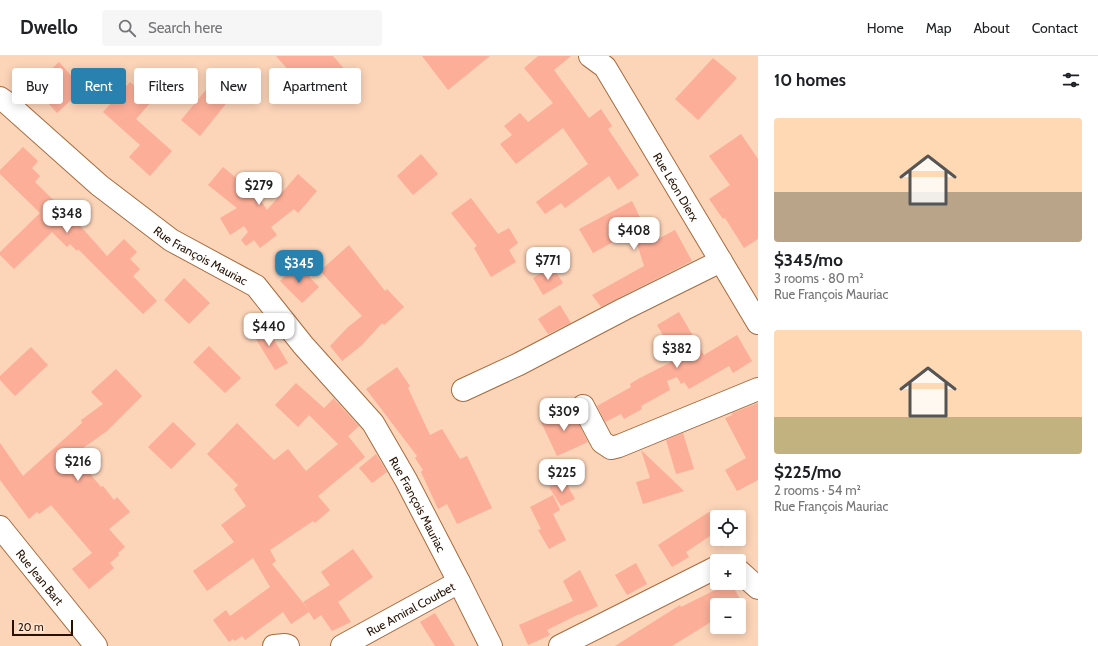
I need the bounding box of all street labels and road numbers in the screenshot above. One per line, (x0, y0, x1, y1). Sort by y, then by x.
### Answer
street label: Rue Léon Dierx (650, 150, 703, 224)
street label: Rue François Mauriac (151, 222, 251, 288)
street label: Rue François Mauriac (386, 454, 450, 555)
street label: Rue Jean Bart (13, 546, 67, 608)
street label: Rue Amiral Courbet (364, 578, 457, 639)

